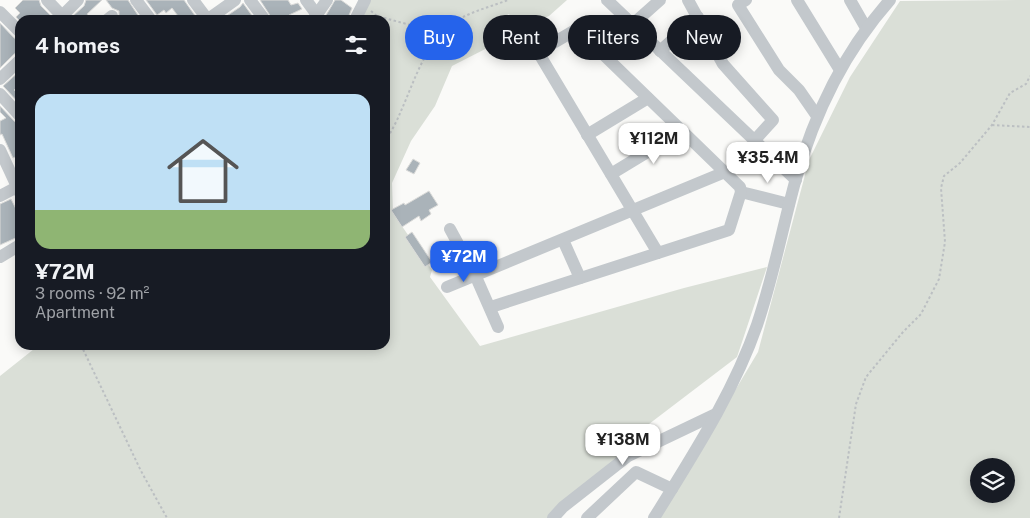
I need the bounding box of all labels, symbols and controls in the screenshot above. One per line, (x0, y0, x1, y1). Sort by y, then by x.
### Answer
chip: Buy (405, 15, 473, 60)
chip: Rent (483, 15, 558, 60)
chip: Filters (568, 15, 657, 60)
chip: New (667, 15, 741, 60)
icon: filters (342, 31, 370, 59)
text: 4 homes (35, 33, 120, 58)
pin: ¥112M (619, 122, 689, 165)
icon: home (158, 126, 248, 216)
text: ¥112M (629, 129, 679, 148)
pin: ¥35.4M (727, 142, 809, 184)
text: ¥35.4M (737, 148, 799, 167)
pin: ¥72M (434, 240, 494, 283)
text: ¥72M (441, 247, 487, 266)
text: ¥72M (35, 259, 95, 284)
text: 3 rooms · 92 m² (35, 284, 149, 303)
text: Apartment (35, 303, 115, 322)
pin: ¥138M (588, 424, 658, 466)
text: ¥138M (596, 430, 650, 449)
map controls (970, 458, 1015, 503)
button: layers (970, 458, 1015, 503)

